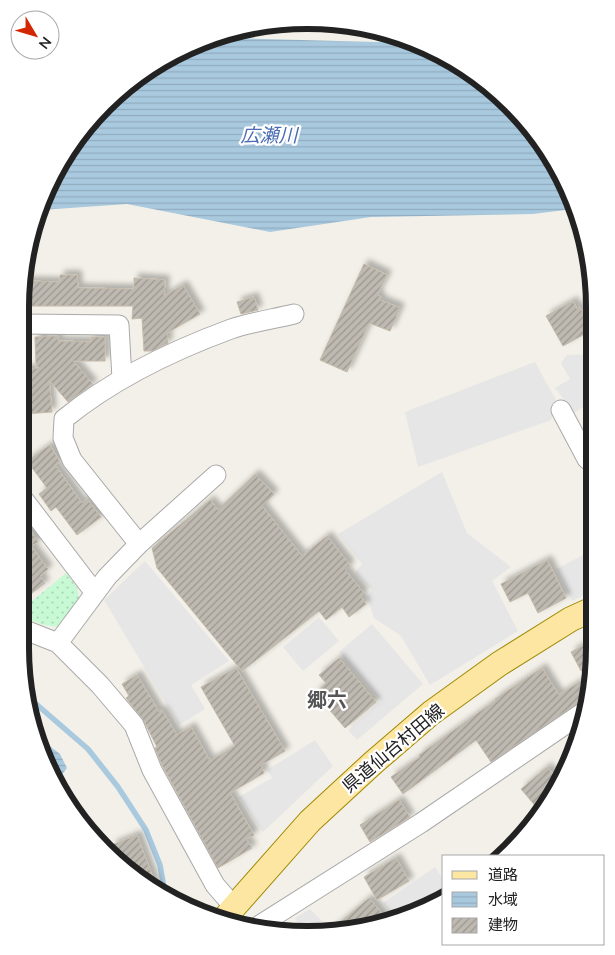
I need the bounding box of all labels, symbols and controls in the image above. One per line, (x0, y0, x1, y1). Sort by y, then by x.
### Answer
north arrow (10, 10, 60, 60)
text: N (35, 33, 56, 53)
water label: 広瀬川 (240, 123, 299, 147)
district label: 郷六 (307, 687, 347, 712)
street label: 県道仙台村田線 (337, 699, 449, 797)
legend (442, 855, 605, 945)
text: 道路 (488, 865, 518, 884)
text: 水域 (488, 890, 518, 909)
text: 建物 (488, 915, 518, 934)

